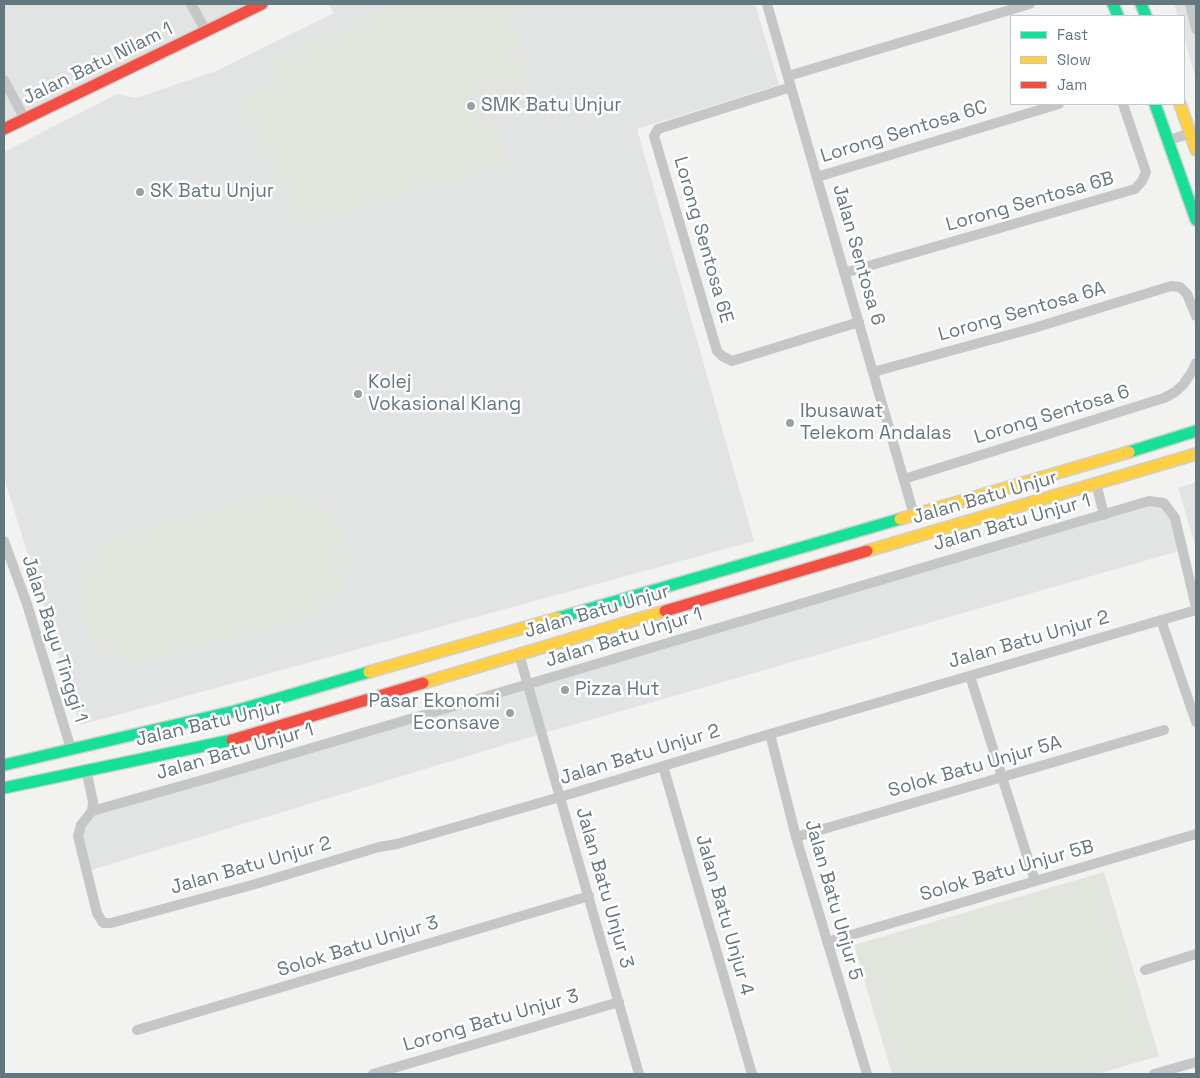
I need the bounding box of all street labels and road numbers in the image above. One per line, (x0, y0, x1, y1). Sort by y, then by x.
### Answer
street label: Jalan Batu Nilam 1 (19, 18, 177, 110)
street label: Lorong Sentosa 6C (818, 96, 990, 168)
street label: Lorong Sentosa 6E (668, 154, 738, 326)
street label: Lorong Sentosa 6B (943, 167, 1117, 237)
street label: Jalan Sentosa 6 (827, 182, 889, 328)
street label: Lorong Sentosa 6A (936, 277, 1108, 347)
street label: Lorong Sentosa 6 (972, 381, 1132, 449)
street label: Jalan Batu Unjur (910, 466, 1060, 530)
street label: Jalan Batu Unjur 1 (931, 490, 1093, 556)
street label: Jalan Bayu Tinggi 1 (16, 553, 92, 725)
street label: Jalan Batu Unjur (522, 580, 672, 644)
street label: Jalan Batu Unjur 1 (543, 603, 705, 673)
street label: Jalan Batu Unjur 2 (946, 606, 1112, 674)
street label: Jalan Batu Unjur (133, 696, 285, 752)
street label: Jalan Batu Unjur 1 (154, 719, 316, 785)
street label: Jalan Batu Unjur 2 (557, 720, 723, 790)
street label: Solok Batu Unjur 5A (886, 731, 1064, 803)
street label: Jalan Batu Unjur 3 (570, 805, 638, 971)
street label: Jalan Batu Unjur 5 (799, 817, 867, 983)
street label: Jalan Batu Unjur 2 (168, 832, 334, 900)
street label: Jalan Batu Unjur 4 (690, 832, 758, 998)
street label: Solok Batu Unjur 5B (918, 835, 1096, 907)
street label: Solok Batu Unjur 3 (275, 912, 441, 982)
street label: Lorong Batu Unjur 3 (401, 985, 581, 1057)

